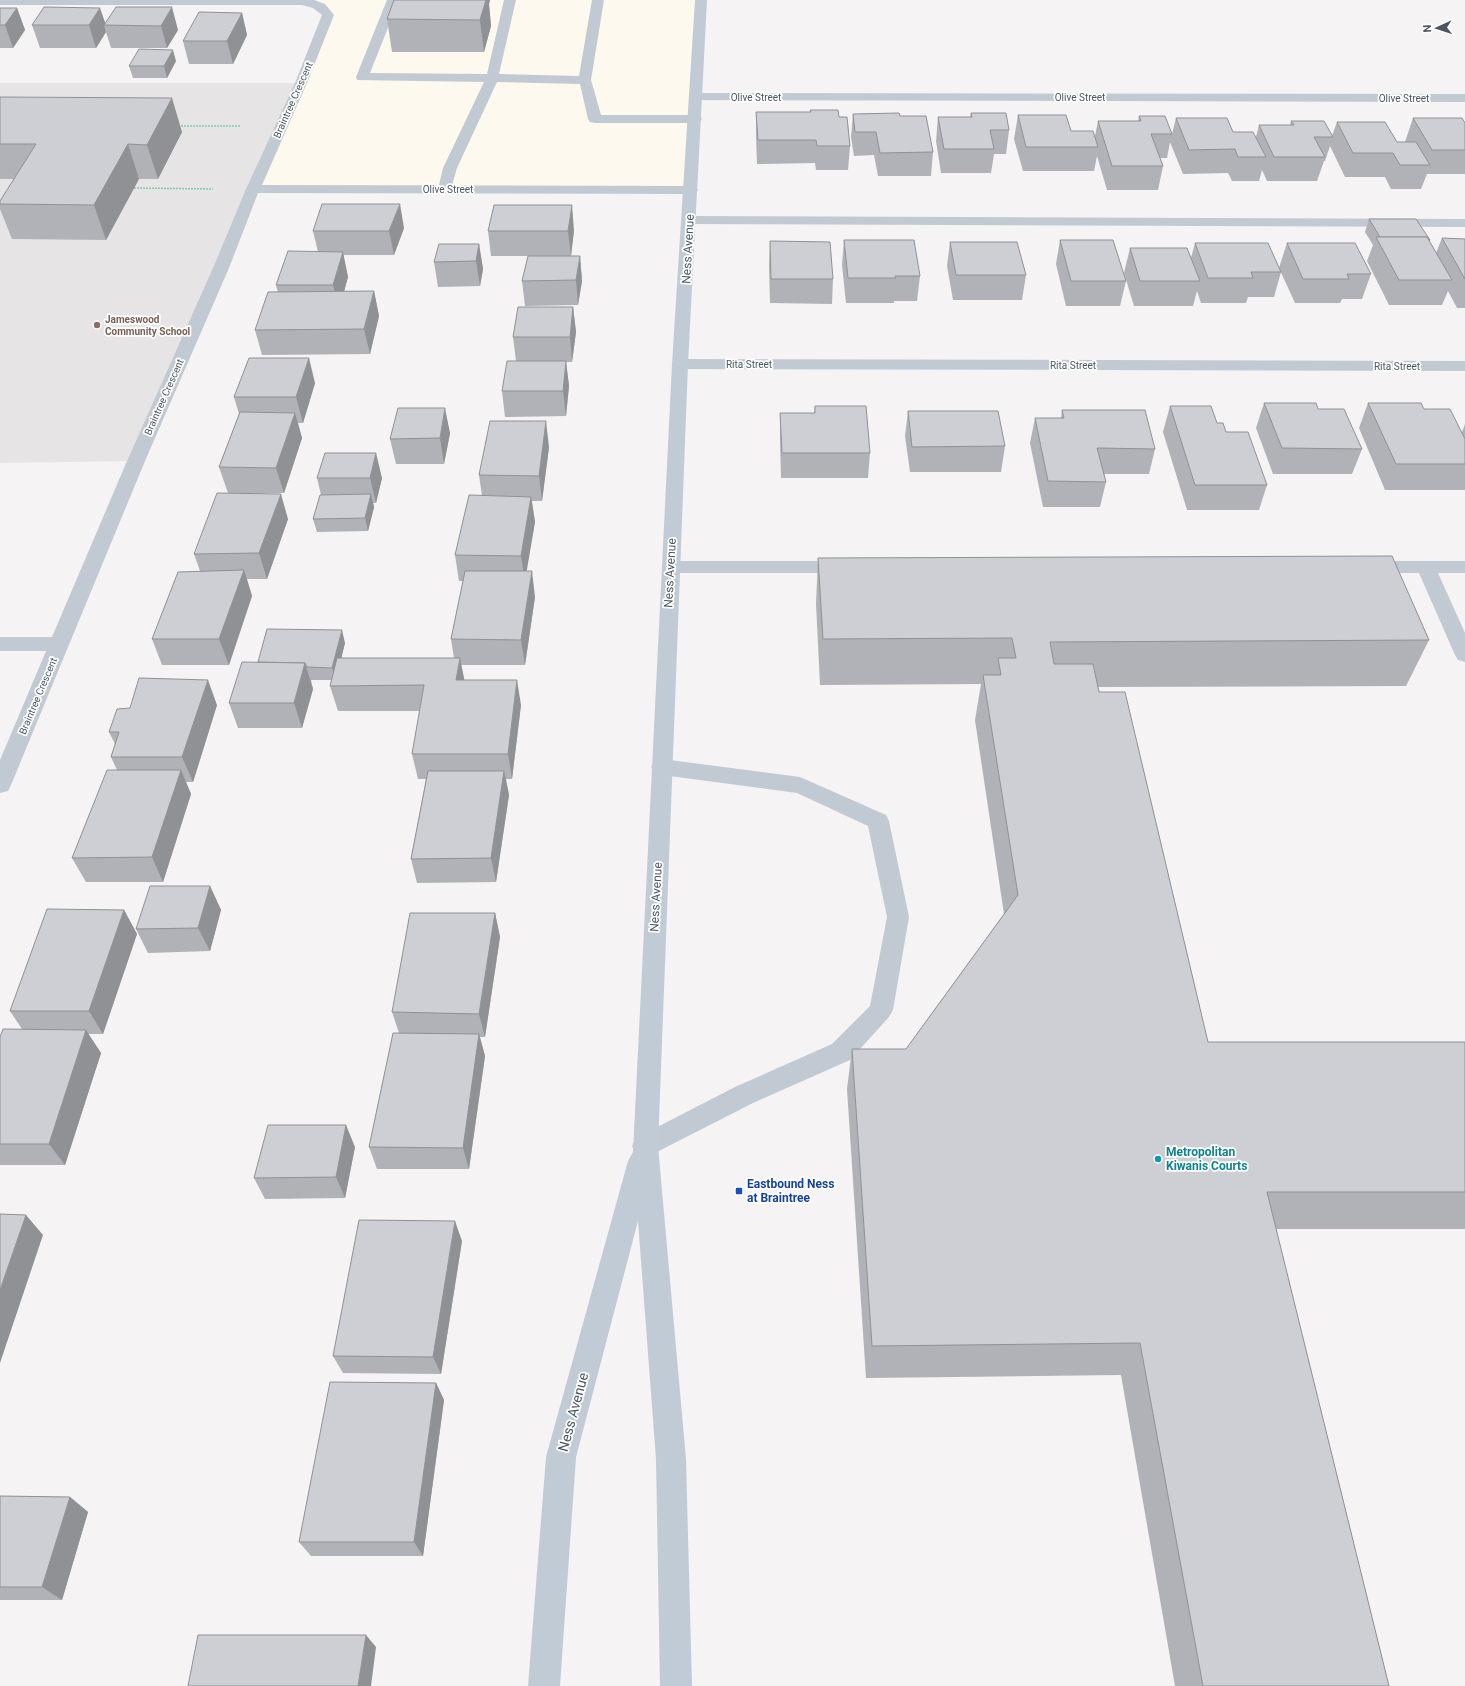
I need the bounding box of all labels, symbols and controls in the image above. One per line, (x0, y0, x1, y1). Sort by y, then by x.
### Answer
north arrow (1417, 8, 1457, 48)
text: N (1421, 24, 1434, 33)
street label: Braintree Crescent (271, 60, 315, 140)
street label: Olive Street (731, 92, 781, 103)
street label: Olive Street (1055, 92, 1105, 103)
street label: Olive Street (1379, 93, 1429, 104)
street label: Olive Street (423, 184, 473, 195)
street label: Ness Avenue (679, 214, 697, 284)
place label: Jameswood Community School (105, 314, 191, 337)
marker: Jameswood Community School (92, 320, 102, 330)
street label: Braintree Crescent (142, 357, 186, 437)
street label: Rita Street (726, 359, 772, 370)
street label: Rita Street (1050, 360, 1096, 371)
street label: Rita Street (1374, 361, 1420, 372)
street label: Ness Avenue (661, 538, 679, 608)
street label: Braintree Crescent (17, 656, 59, 736)
street label: Ness Avenue (647, 862, 665, 932)
place label: Metropolitan Kiwanis Courts (1166, 1145, 1247, 1173)
marker: Metropolitan Kiwanis Courts (1153, 1154, 1163, 1164)
place label: Eastbound Ness at Braintree (747, 1177, 834, 1205)
marker: Eastbound Ness at Braintree (734, 1186, 744, 1196)
street label: Ness Avenue (555, 1371, 591, 1453)

